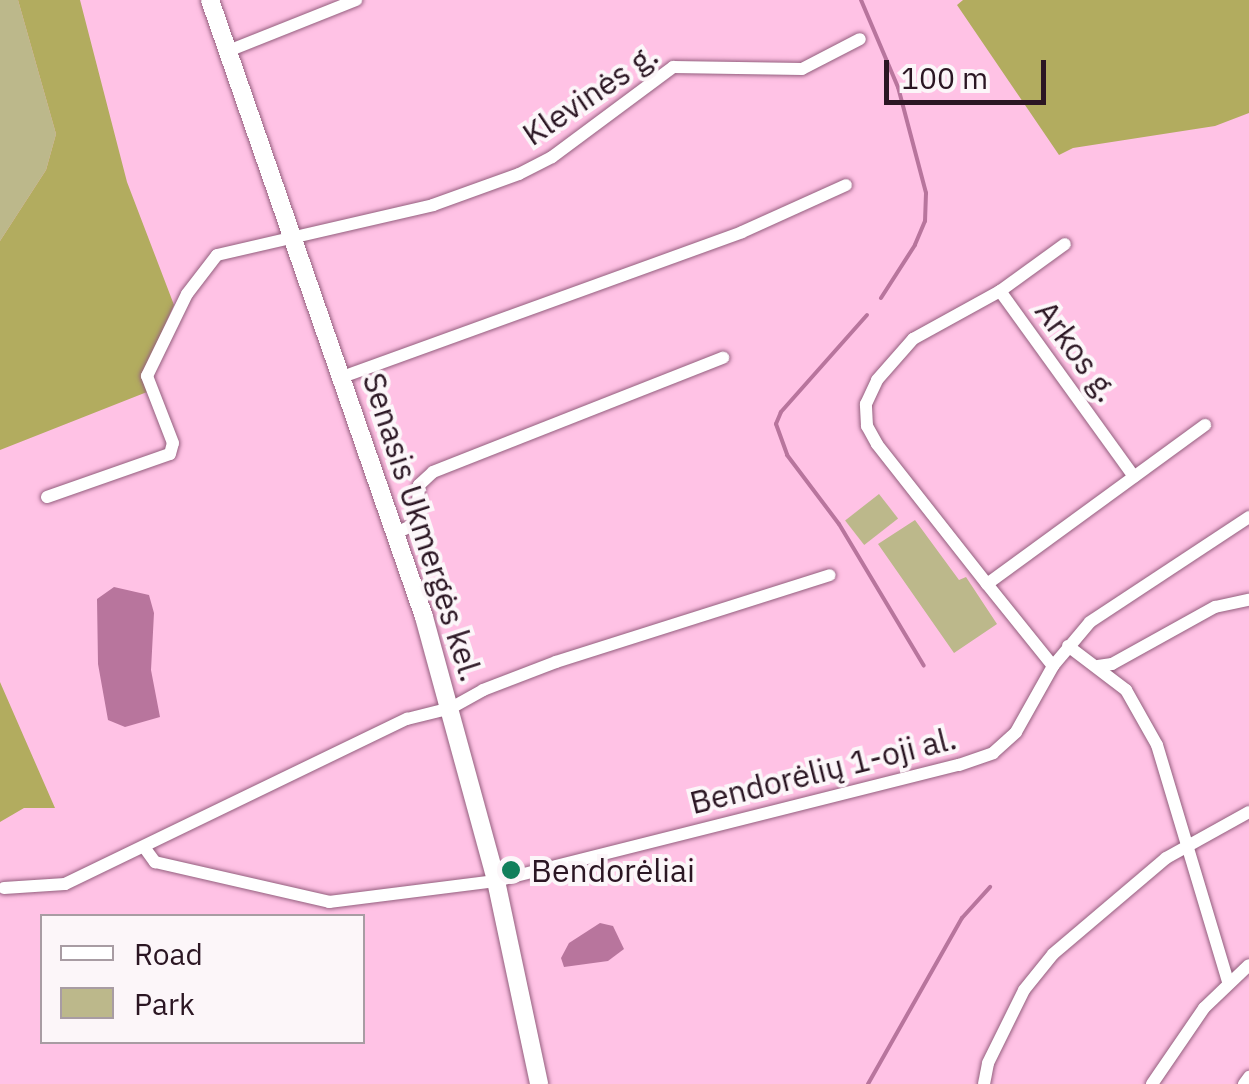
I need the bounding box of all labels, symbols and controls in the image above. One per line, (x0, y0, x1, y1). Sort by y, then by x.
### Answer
street label: Klevinės g. (515, 35, 665, 153)
scale bar (889, 40, 1052, 102)
text: 100 m (901, 58, 988, 97)
street label: Arkos g. (1027, 293, 1127, 409)
street label: Senasis Ukmergės kel. (355, 368, 491, 686)
street label: Bendorėlių 1-oji al. (686, 718, 960, 822)
place label: Bendorėliai (531, 851, 695, 889)
marker: Bendorėliai (500, 859, 522, 881)
legend (40, 914, 365, 1044)
text: Road (134, 934, 203, 973)
text: Park (134, 984, 195, 1023)

